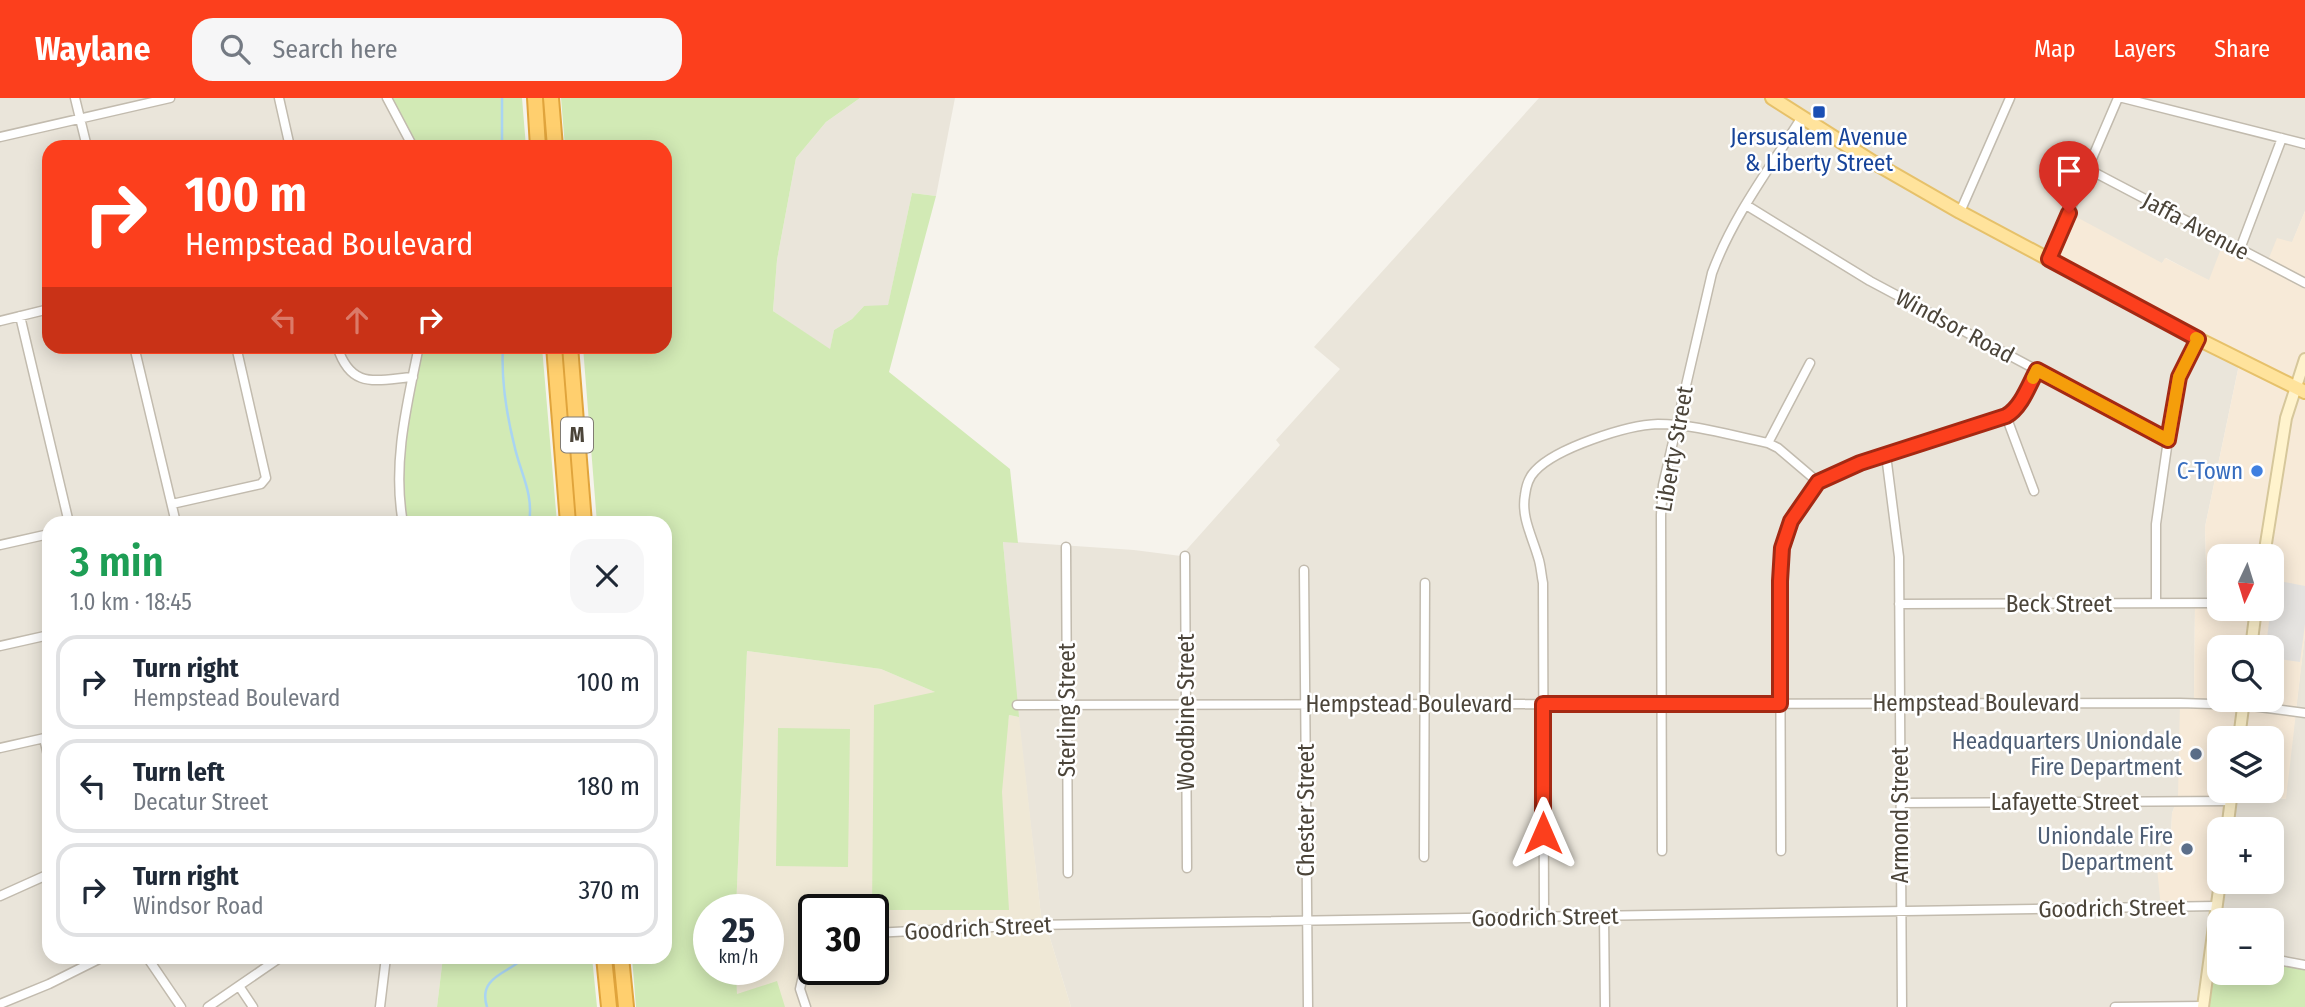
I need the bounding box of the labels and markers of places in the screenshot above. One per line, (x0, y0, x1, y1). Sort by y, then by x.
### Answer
marker: Jersusalem Avenue & Liberty Street (1811, 104, 1827, 120)
place label: Jersusalem Avenue & Liberty Street (1730, 123, 1908, 177)
pin (2039, 141, 2099, 213)
place label: C-Town (2177, 457, 2243, 485)
marker: C-Town (2249, 463, 2265, 479)
place label: Headquarters Uniondale Fire Department (1952, 727, 2182, 781)
marker: Headquarters Uniondale Fire Department (2188, 746, 2204, 762)
place label: Uniondale Fire Department (2037, 822, 2173, 876)
marker: Uniondale Fire Department (2179, 841, 2195, 857)

